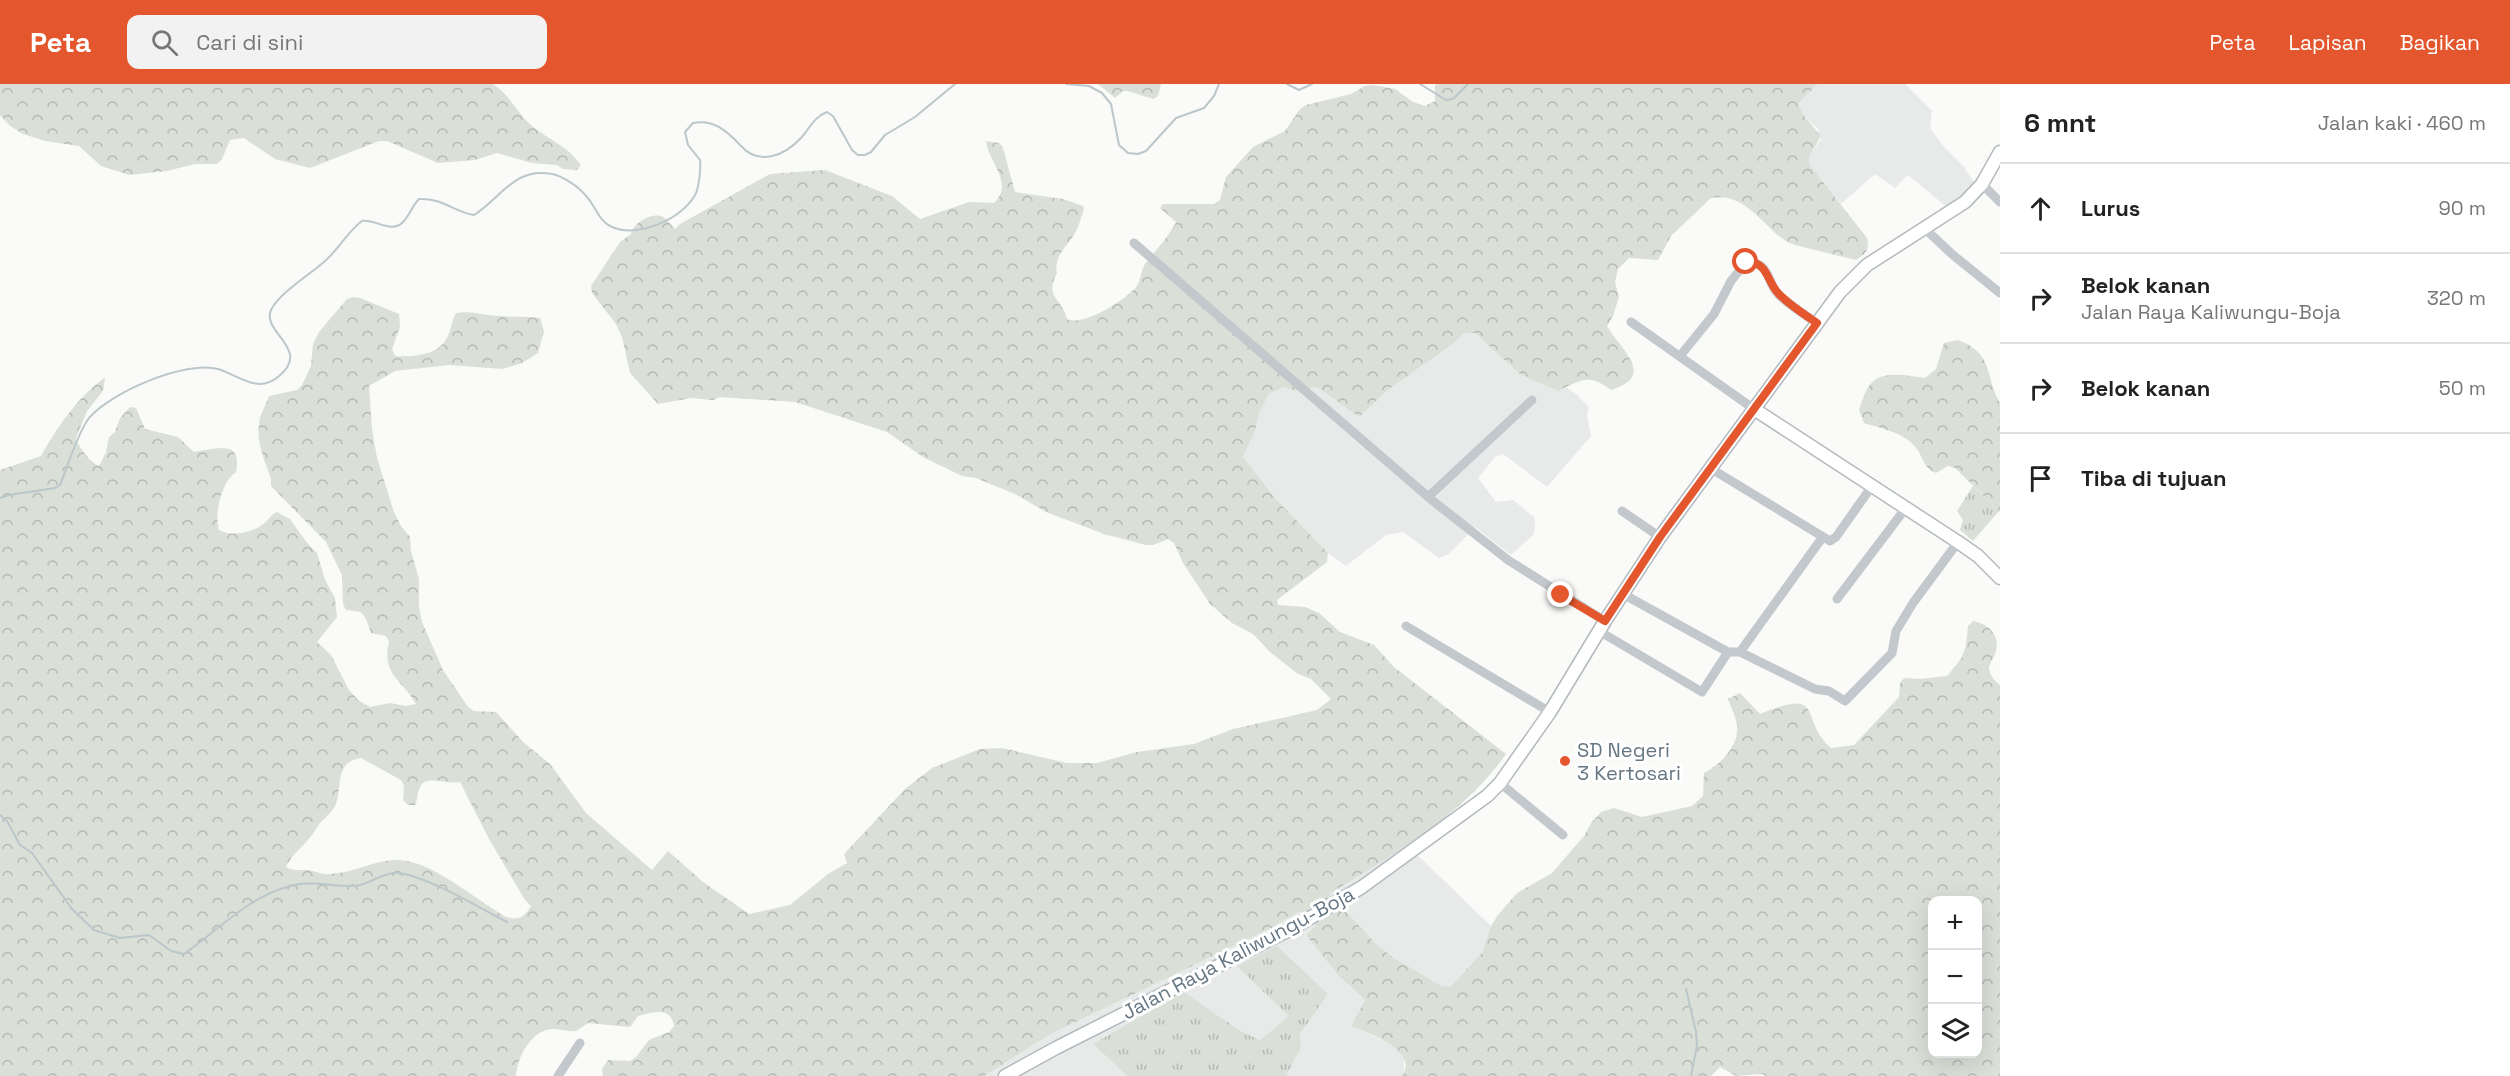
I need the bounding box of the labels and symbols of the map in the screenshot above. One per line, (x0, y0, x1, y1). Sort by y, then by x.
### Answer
route start (1732, 248, 1758, 274)
route end (1547, 581, 1573, 607)
place label: SD Negeri 3 Kertosari (1577, 737, 1681, 786)
marker: SD Negeri 3 Kertosari (1558, 754, 1572, 768)
street label: Jalan Raya Kaliwungu-Boja (1117, 881, 1359, 1025)

